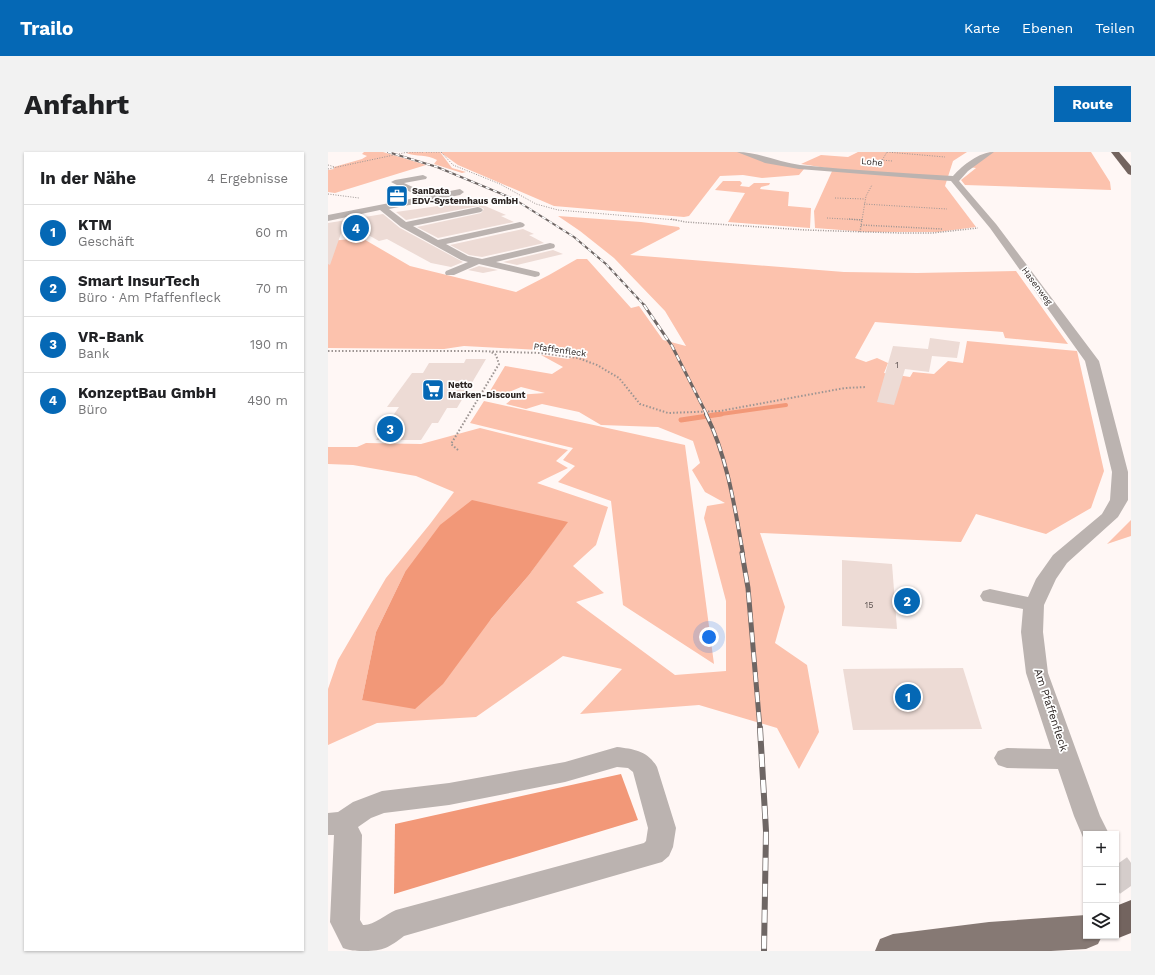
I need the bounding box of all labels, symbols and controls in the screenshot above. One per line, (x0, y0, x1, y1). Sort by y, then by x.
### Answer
text: Trailo (20, 17, 73, 40)
text: Karte (964, 20, 1000, 36)
text: Ebenen (1022, 20, 1073, 36)
text: Teilen (1095, 20, 1135, 36)
button: Route (1054, 86, 1131, 122)
text: Anfahrt (24, 88, 129, 121)
street label: Lohe (861, 156, 883, 168)
text: In der Nähe (40, 168, 136, 188)
text: 4 Ergebnisse (207, 171, 288, 186)
office icon: SanData EDV-Systemhaus GmbH (384, 183, 410, 209)
place label: SanData EDV-Systemhaus GmbH (412, 186, 519, 206)
pin: 4 (343, 213, 369, 243)
text: KTM (78, 216, 112, 234)
text: 1 (50, 225, 56, 240)
text: 60 m (255, 225, 288, 240)
text: Geschäft (78, 234, 134, 249)
street label: Hasenweg (1020, 265, 1054, 307)
text: Smart InsurTech (78, 272, 200, 290)
text: 2 (49, 281, 57, 296)
text: 70 m (256, 281, 288, 296)
text: Büro · Am Pfaffenfleck (78, 290, 221, 305)
text: VR-Bank (78, 328, 144, 346)
text: 3 (49, 337, 57, 352)
text: 190 m (250, 337, 288, 352)
street label: Pfaffenfleck (533, 341, 587, 359)
text: Bank (78, 346, 109, 361)
house number: 1 (895, 360, 899, 370)
supermarket icon: Netto Marken-Discount (420, 377, 446, 403)
place label: Netto Marken-Discount (448, 380, 526, 400)
text: KonzeptBau GmbH (78, 384, 216, 402)
text: 4 (49, 393, 57, 408)
text: 490 m (247, 393, 288, 408)
text: Büro (78, 402, 107, 417)
pin: 3 (377, 414, 403, 444)
pin: 2 (894, 586, 920, 616)
house number: 15 (865, 600, 873, 610)
your location (699, 627, 719, 647)
street label: Am Pfaffenfleck (1031, 667, 1071, 753)
pin: 1 (895, 682, 921, 712)
map controls (1083, 831, 1119, 939)
button: + (1083, 831, 1119, 867)
button: − (1083, 867, 1119, 903)
button: layers (1083, 903, 1119, 939)

